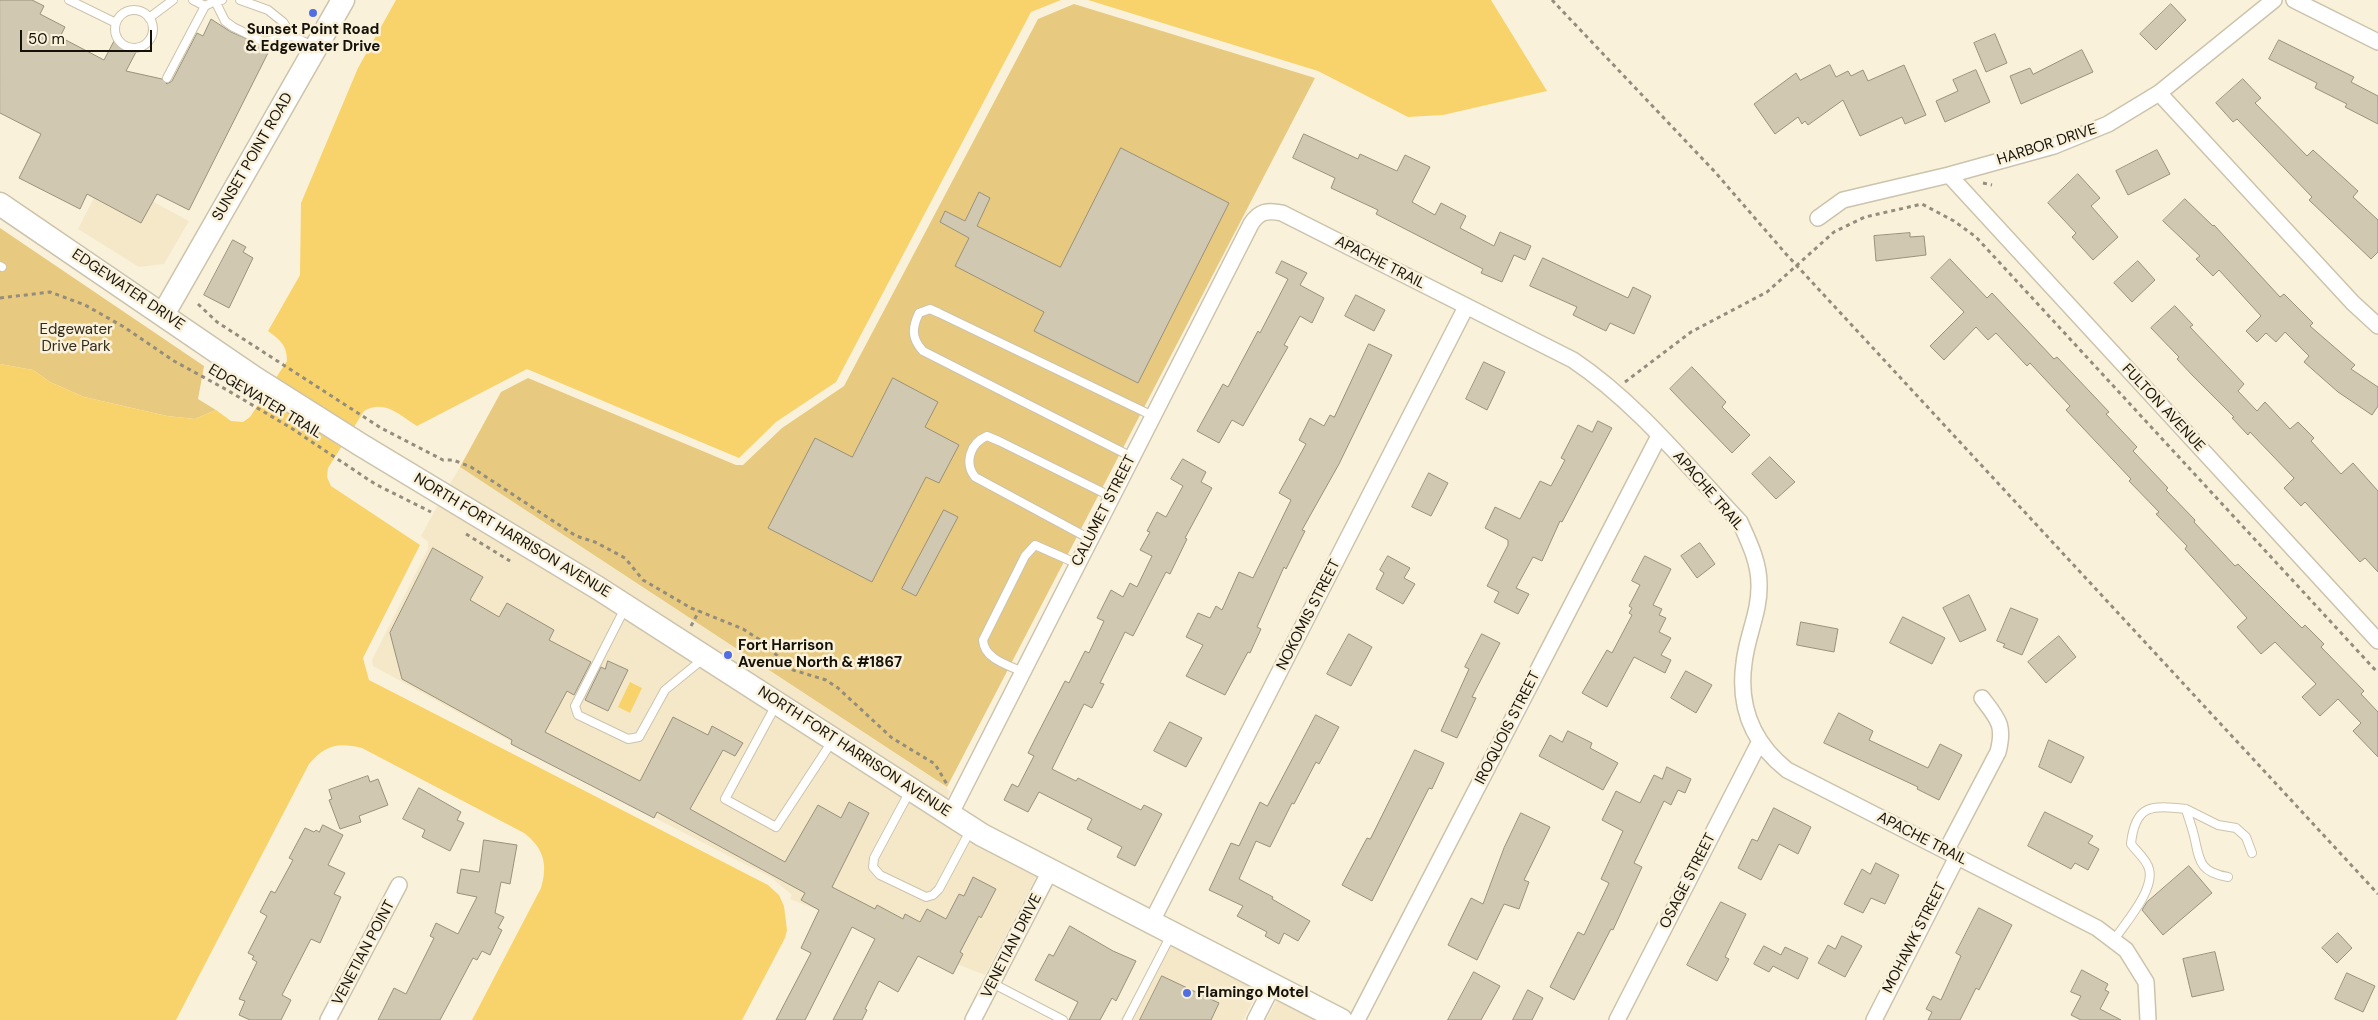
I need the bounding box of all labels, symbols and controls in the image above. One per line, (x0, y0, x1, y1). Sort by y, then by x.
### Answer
marker: Sunset Point Road & Edgewater Drive (307, 7, 319, 19)
scale bar (22, 20, 155, 52)
place label: Sunset Point Road & Edgewater Drive (246, 21, 380, 56)
text: 50 m (28, 29, 65, 49)
street label: SUNSET POINT ROAD (209, 90, 297, 224)
street label: HARBOR DRIVE (1995, 120, 2099, 170)
street label: APACHE TRAIL (1332, 233, 1428, 293)
street label: EDGEWATER DRIVE (68, 246, 188, 334)
park label: Edgewater Drive Park (39, 321, 113, 356)
street label: FULTON AVENUE (2118, 360, 2208, 456)
street label: EDGEWATER TRAIL (205, 361, 325, 443)
street label: APACHE TRAIL (1669, 448, 1747, 534)
street label: CALUMET STREET (1068, 452, 1140, 570)
street label: NORTH FORT HARRISON AVENUE (410, 470, 614, 602)
street label: NOKOMIS STREET (1273, 557, 1345, 673)
place label: Fort Harrison Avenue North & #1867 (738, 637, 902, 672)
marker: Fort Harrison Avenue North & #1867 (722, 649, 734, 661)
street label: IROQUOIS STREET (1472, 668, 1544, 788)
street label: NORTH FORT HARRISON AVENUE (754, 683, 954, 821)
street label: APACHE TRAIL (1874, 809, 1970, 869)
street label: OSAGE STREET (1656, 830, 1720, 932)
street label: MOHAWK STREET (1879, 880, 1951, 996)
street label: VENETIAN DRIVE (978, 891, 1046, 1001)
street label: VENETIAN POINT (329, 897, 399, 1009)
place label: Flamingo Motel (1197, 984, 1308, 1002)
marker: Flamingo Motel (1181, 987, 1193, 999)

